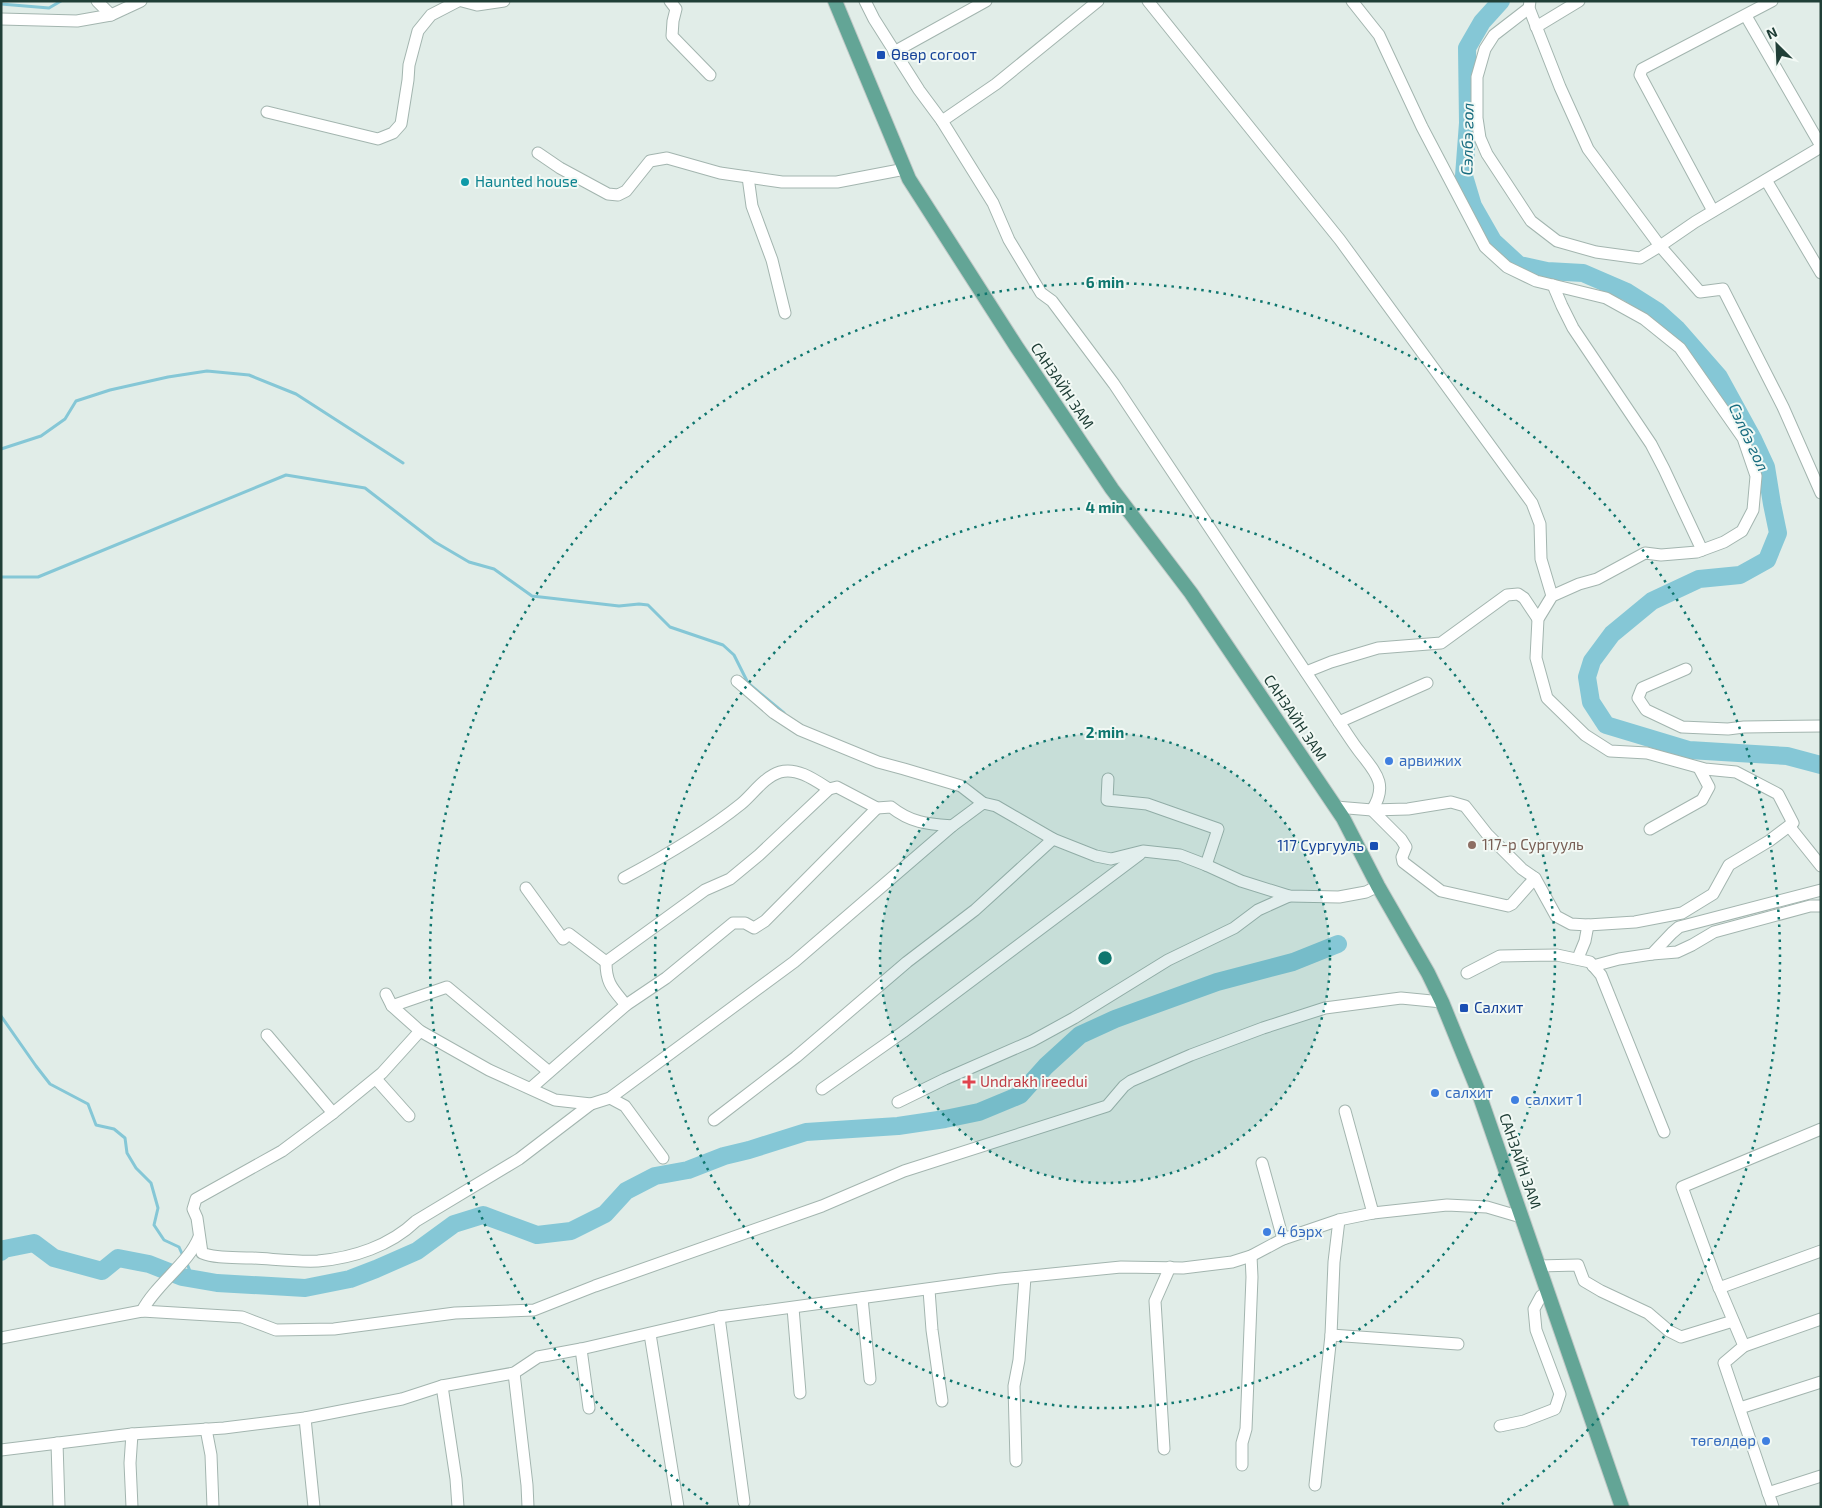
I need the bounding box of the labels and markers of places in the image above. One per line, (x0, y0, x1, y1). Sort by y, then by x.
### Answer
place label: Өвөр согоот (891, 45, 977, 63)
marker: Өвөр согоот (875, 49, 887, 61)
place label: Haunted house (475, 172, 578, 190)
marker: Haunted house (459, 176, 471, 188)
place label: арвижих (1399, 751, 1462, 769)
marker: арвижих (1383, 755, 1395, 767)
place label: 117-р Сургууль (1482, 835, 1584, 854)
place label: 117 Сургууль (1277, 836, 1364, 855)
marker: 117-р Сургууль (1466, 839, 1478, 851)
marker: 117 Сургууль (1368, 840, 1380, 852)
centre of rings (1096, 949, 1114, 967)
place label: Салхит (1474, 998, 1523, 1016)
marker: Салхит (1458, 1002, 1470, 1014)
place label: Undrakh ireedui (980, 1072, 1088, 1090)
marker: Undrakh ireedui (962, 1075, 976, 1089)
place label: салхит (1445, 1083, 1493, 1101)
marker: салхит (1429, 1087, 1441, 1099)
place label: салхит 1 (1525, 1090, 1583, 1108)
marker: салхит 1 (1509, 1094, 1521, 1106)
place label: 4 бэрх (1277, 1222, 1323, 1240)
marker: 4 бэрх (1261, 1226, 1273, 1238)
place label: төгөлдөр (1691, 1431, 1756, 1449)
marker: төгөлдөр (1760, 1435, 1772, 1447)

